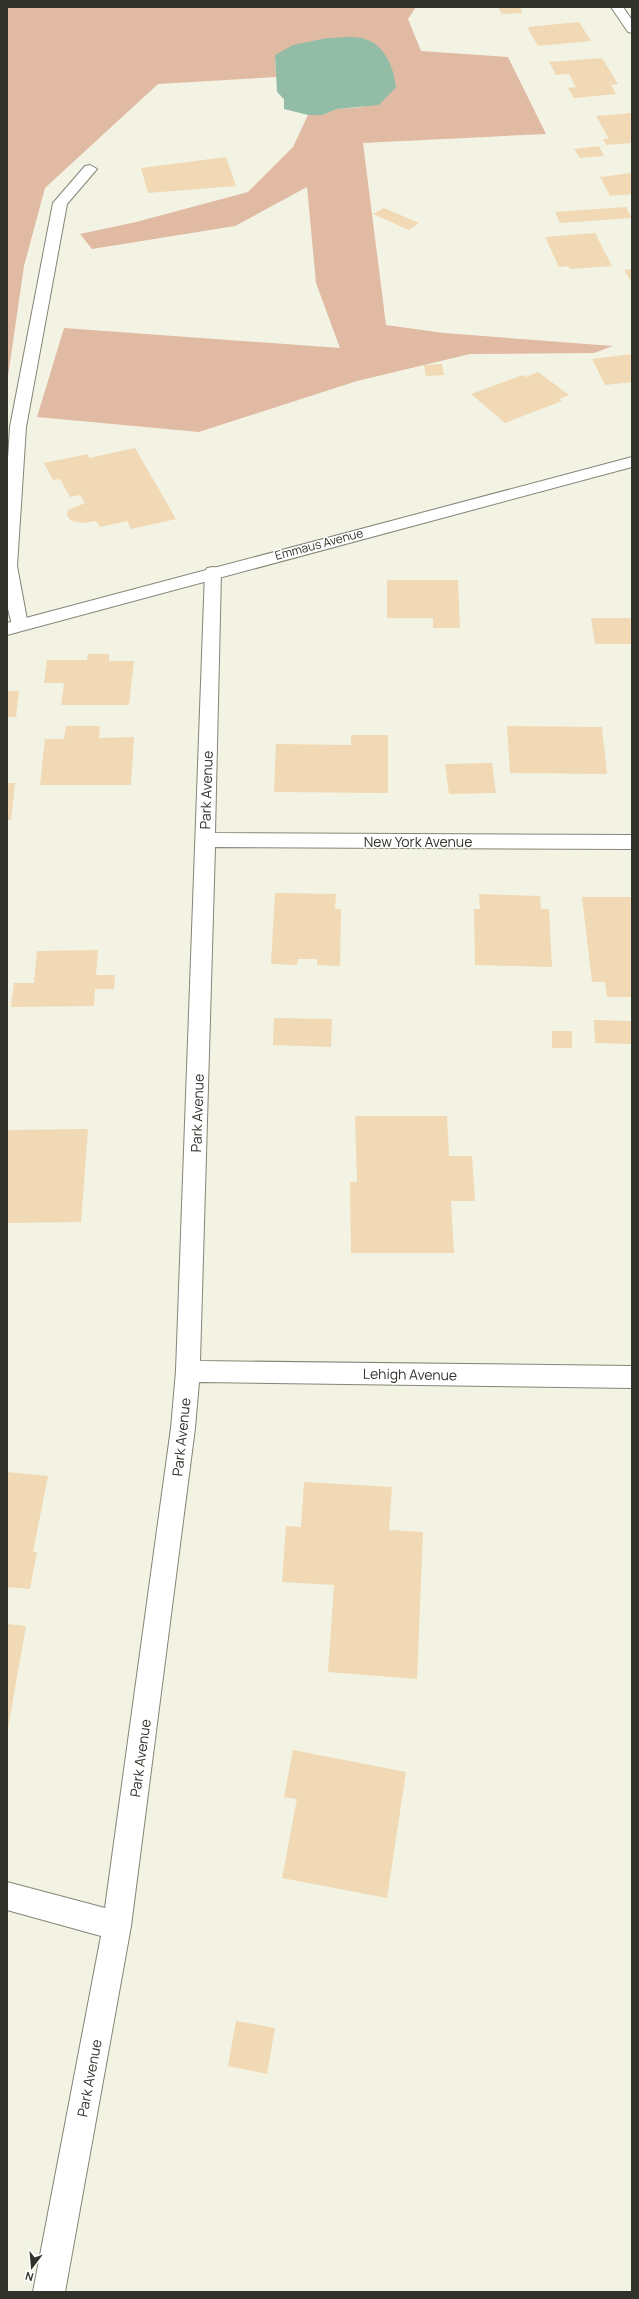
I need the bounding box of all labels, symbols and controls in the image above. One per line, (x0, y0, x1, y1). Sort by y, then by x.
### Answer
street label: Emmaus Avenue (273, 524, 365, 564)
street label: Park Avenue (195, 750, 217, 830)
street label: New York Avenue (364, 832, 472, 851)
street label: Park Avenue (186, 1073, 208, 1153)
street label: Lehigh Avenue (363, 1364, 457, 1384)
street label: Park Avenue (167, 1397, 195, 1477)
street label: Park Avenue (125, 1718, 155, 1798)
street label: Park Avenue (72, 2038, 106, 2118)
north arrow (12, 2247, 52, 2287)
text: N (23, 2269, 35, 2285)

